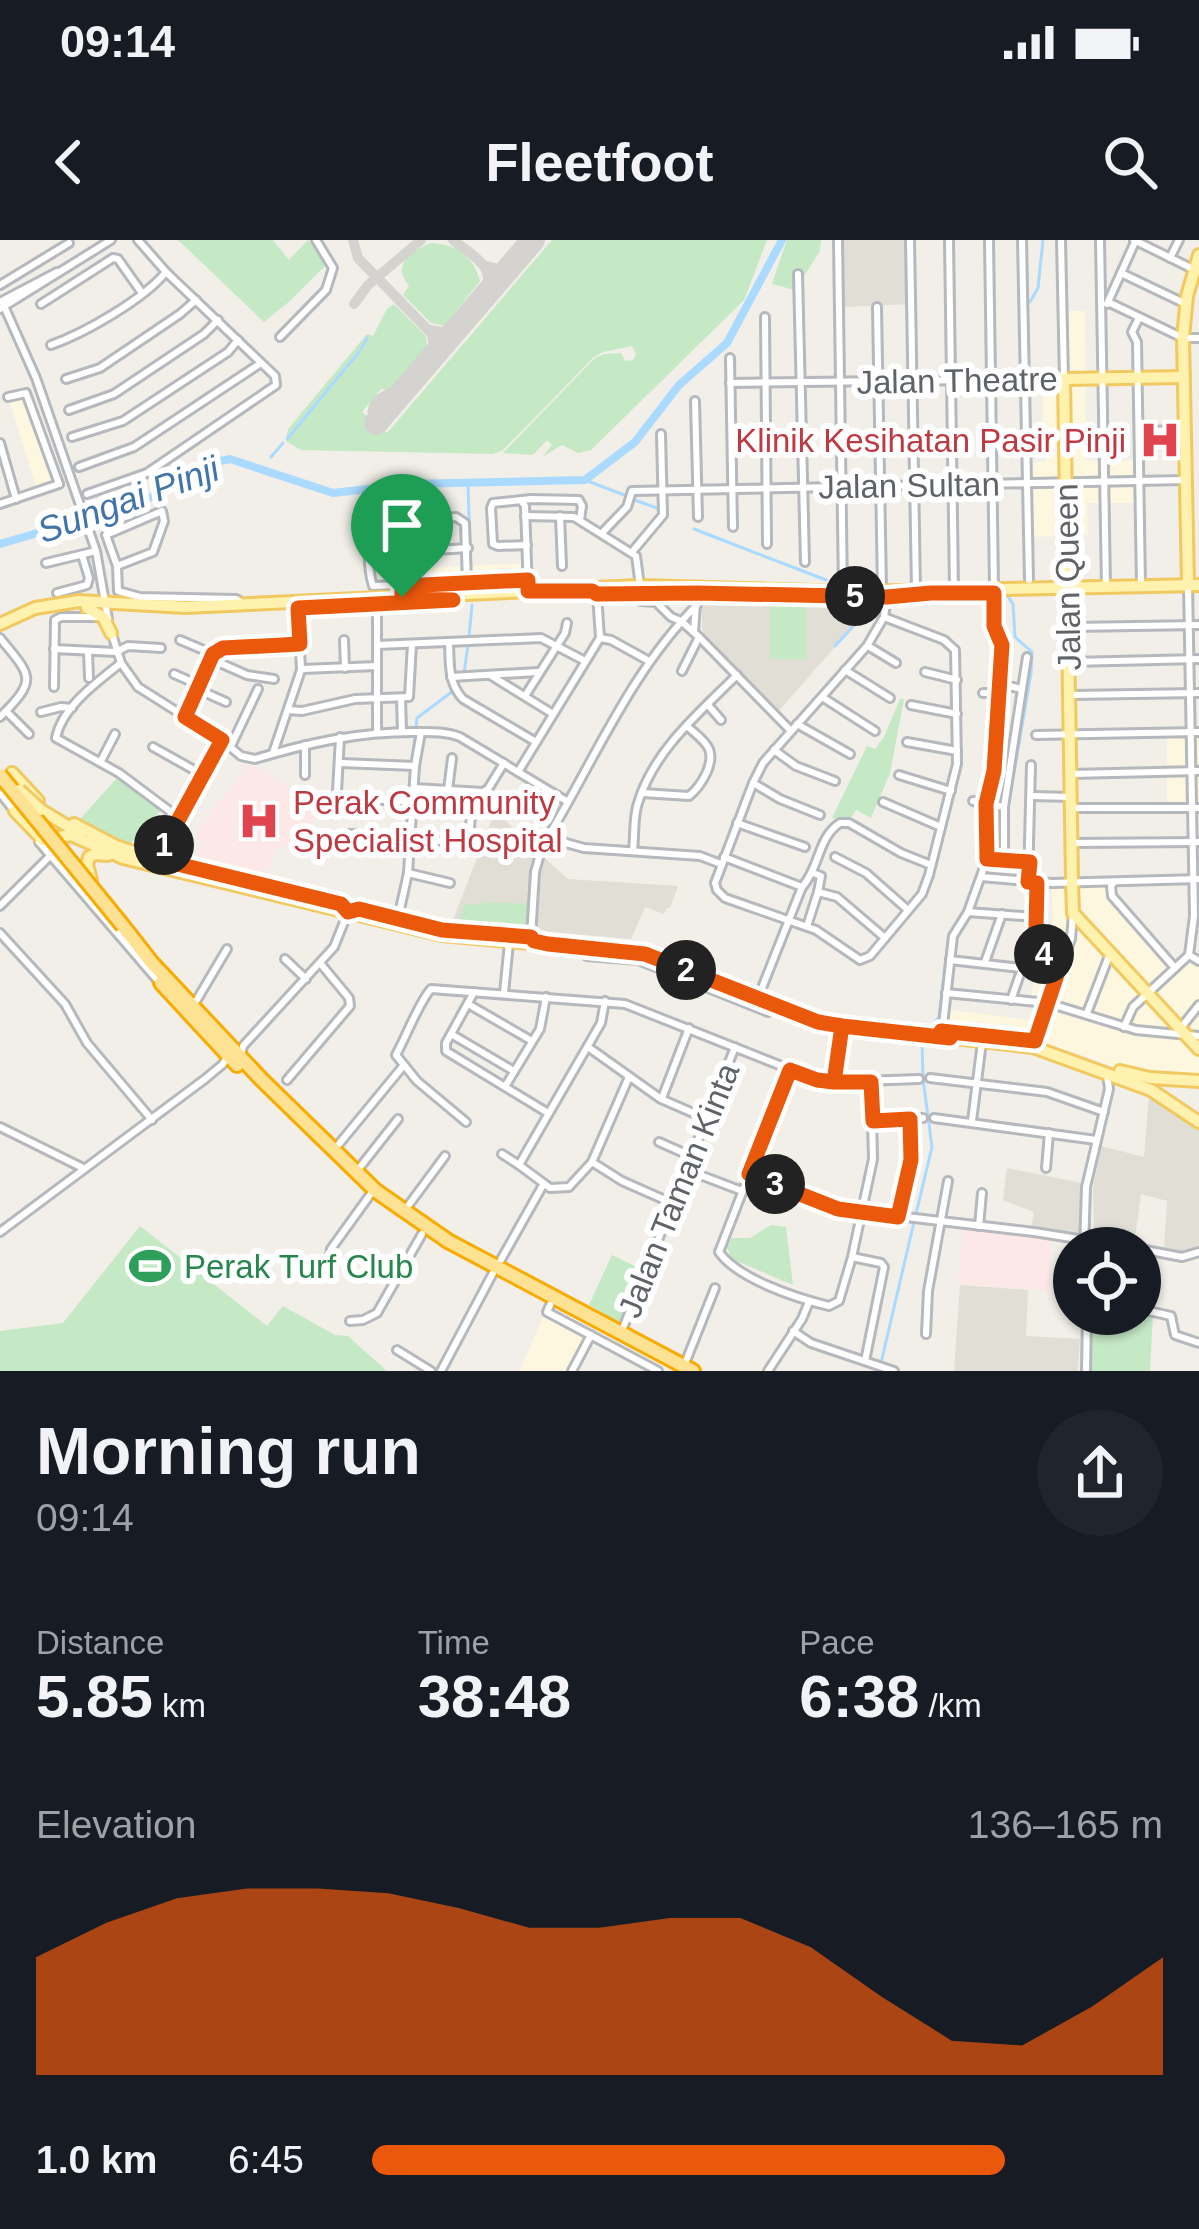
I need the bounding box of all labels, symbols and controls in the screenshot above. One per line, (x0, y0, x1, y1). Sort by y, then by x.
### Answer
text: 09:14 (60, 16, 175, 67)
icon: back (36, 129, 102, 195)
icon: search (1097, 129, 1163, 195)
text: Fleetfoot (486, 132, 713, 192)
street label: Jalan Theatre (856, 360, 1058, 401)
hospital icon: Klinik Kesihatan Pasir Pinji (1137, 417, 1183, 463)
place label: Klinik Kesihatan Pasir Pinji (735, 422, 1126, 459)
water label: Sungai Pinji (32, 447, 225, 551)
street label: Jalan Sultan (818, 465, 1000, 506)
pin (351, 474, 453, 597)
street label: Jalan Queen (1047, 483, 1088, 671)
icon: arrive (369, 492, 435, 558)
pin: 5 (825, 566, 885, 626)
text: 5 (846, 577, 864, 614)
place label: Perak Community Specialist Hospital (293, 784, 563, 859)
hospital icon: Perak Community Specialist Hospital (236, 798, 282, 844)
pin: 1 (134, 815, 194, 875)
text: 1 (155, 826, 173, 863)
pin: 4 (1014, 924, 1074, 984)
text: 4 (1035, 935, 1053, 972)
pin: 2 (656, 940, 716, 1000)
text: 2 (677, 951, 695, 988)
street label: Jalan Taman Kinta (611, 1057, 747, 1323)
pin: 3 (745, 1154, 805, 1214)
text: 3 (766, 1165, 784, 1202)
map controls (1053, 1227, 1161, 1335)
button: locate (1053, 1227, 1161, 1335)
sports icon: Perak Turf Club (127, 1243, 173, 1289)
place label: Perak Turf Club (184, 1248, 413, 1285)
button: share (1037, 1410, 1163, 1536)
text: Morning run (36, 1414, 421, 1488)
text: 09:14 (36, 1496, 134, 1539)
text: Distance (36, 1624, 164, 1661)
text: Time (418, 1624, 490, 1661)
text: Pace (799, 1624, 875, 1661)
text: 5.85 (36, 1663, 153, 1730)
text: 38:48 (418, 1663, 571, 1730)
text: 6:38 (799, 1663, 919, 1730)
text: km (153, 1687, 206, 1724)
text: /km (919, 1687, 982, 1724)
text: Elevation (36, 1803, 196, 1846)
text: 136–165 m (968, 1803, 1163, 1846)
text: 1.0 km (36, 2138, 157, 2181)
text: 6:45 (228, 2138, 304, 2181)

